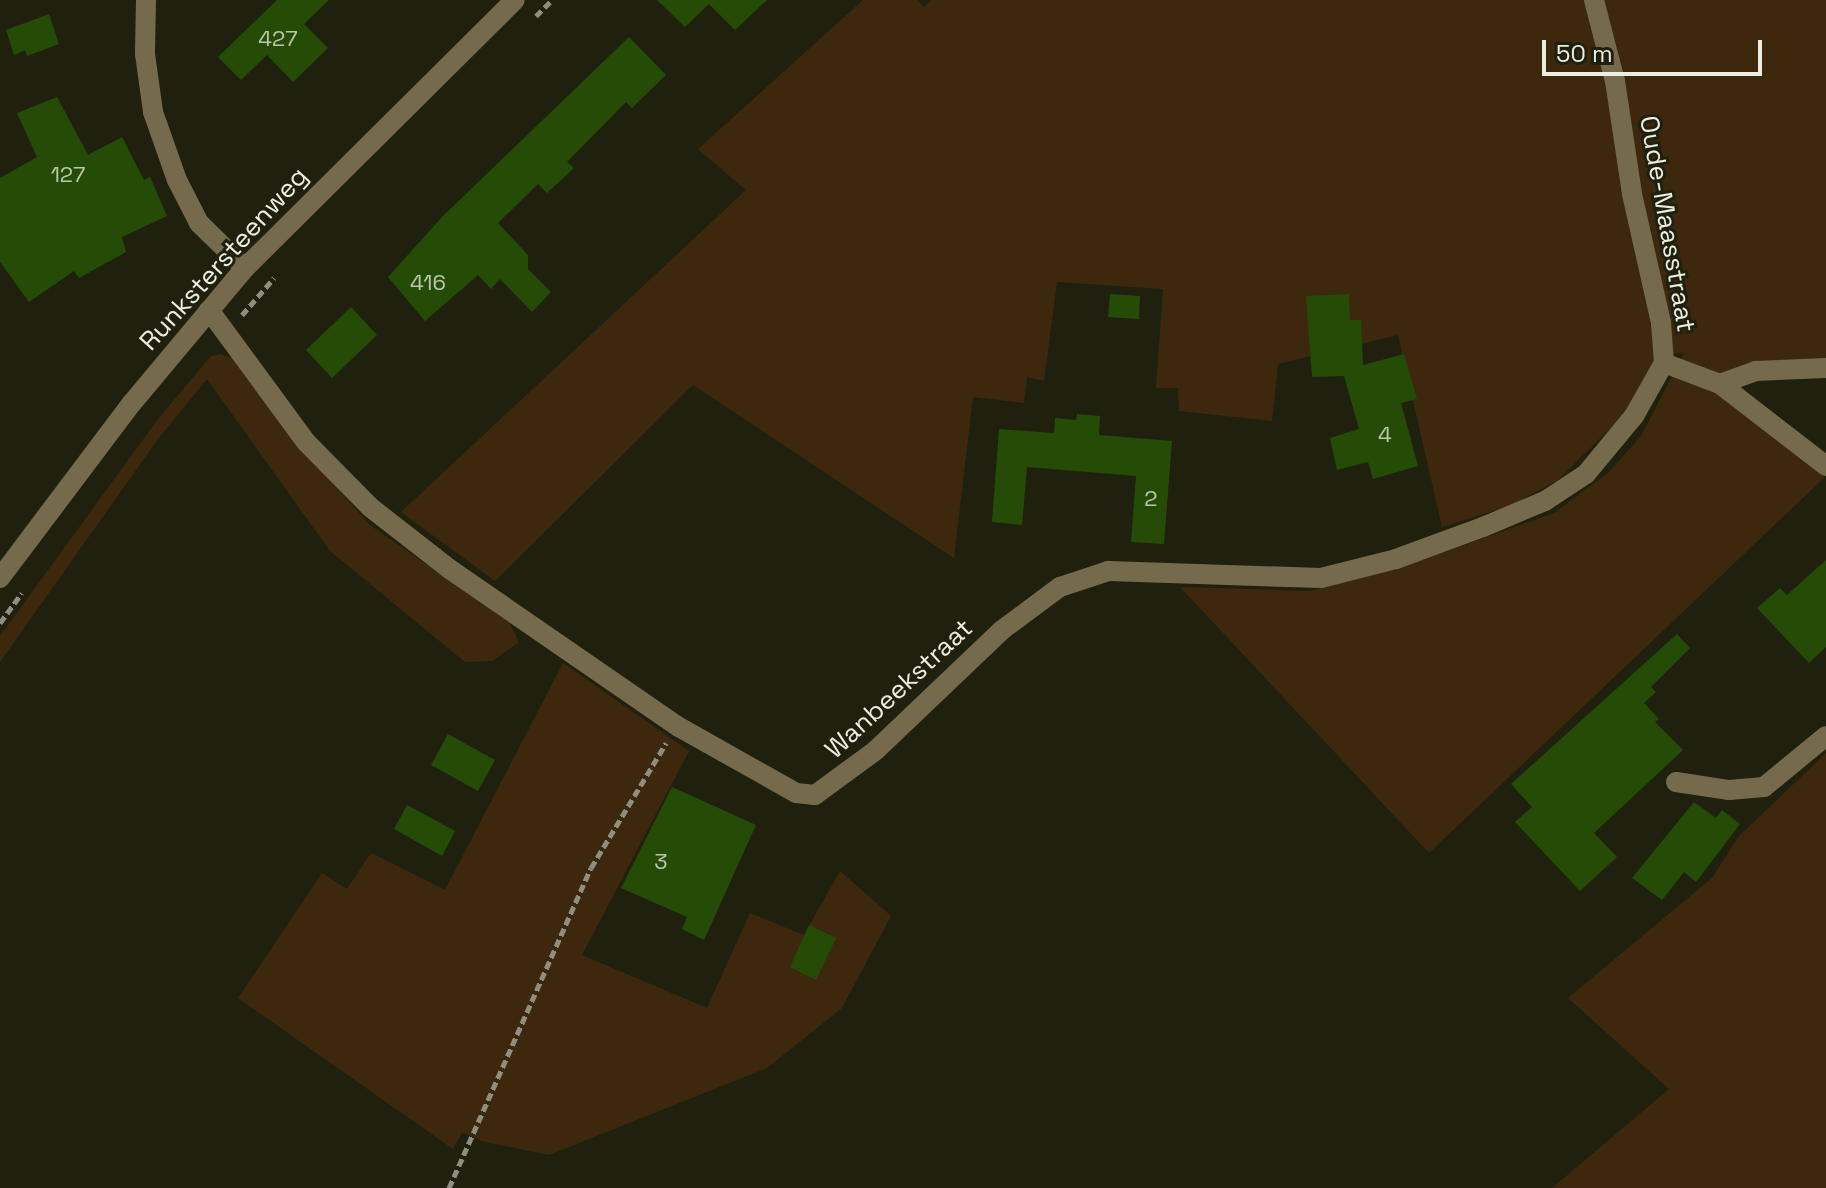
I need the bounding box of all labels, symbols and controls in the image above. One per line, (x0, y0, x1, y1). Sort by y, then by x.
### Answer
scale bar (1546, 24, 1766, 74)
house number: 427 (258, 26, 298, 52)
text: 50 m (1556, 38, 1613, 69)
street label: Oude-Maasstraat (1633, 113, 1701, 335)
street label: Runkstersteenweg (133, 161, 315, 357)
house number: 127 (51, 162, 85, 188)
house number: 416 (410, 270, 446, 296)
house number: 4 (1378, 422, 1392, 448)
house number: 2 (1144, 486, 1158, 512)
street label: Wanbeekstraat (819, 613, 979, 765)
house number: 3 (654, 849, 668, 875)

